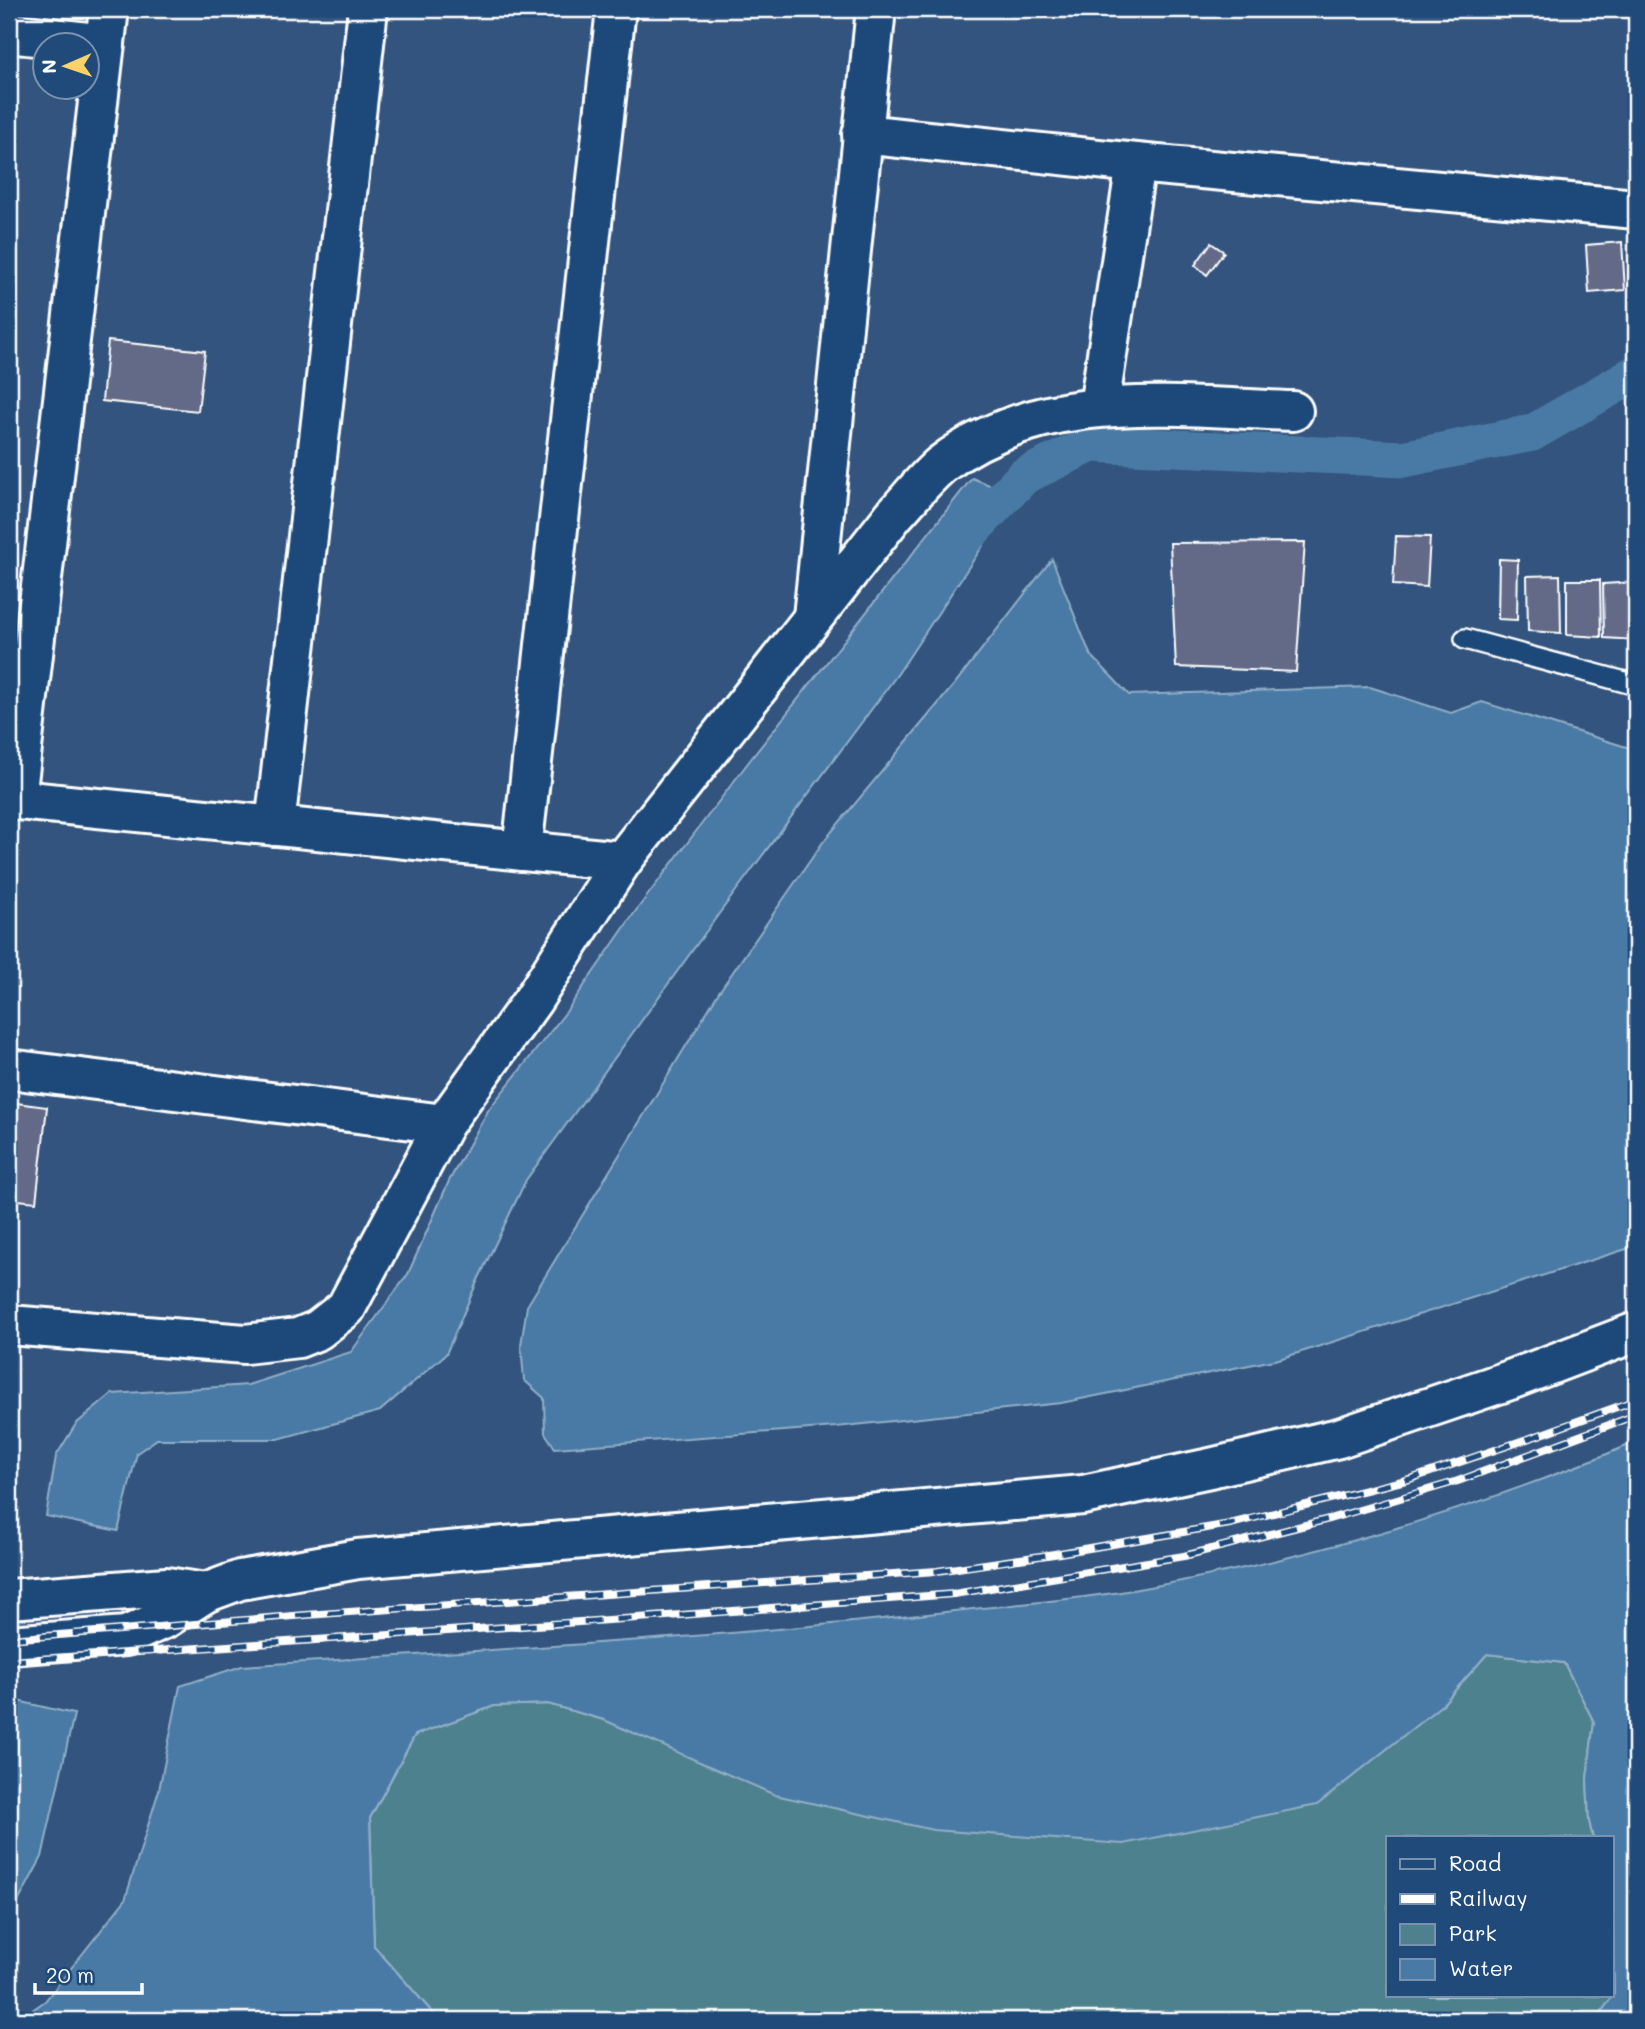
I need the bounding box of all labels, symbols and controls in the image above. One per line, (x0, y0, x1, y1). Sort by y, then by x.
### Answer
north arrow (32, 32, 102, 102)
text: N (36, 59, 61, 74)
legend (1386, 1836, 1614, 1997)
text: Road (1449, 1849, 1501, 1876)
text: Railway (1449, 1884, 1528, 1911)
text: Park (1449, 1919, 1497, 1946)
scale bar (35, 1952, 142, 1996)
text: Water (1449, 1954, 1513, 1981)
text: 20 m (46, 1961, 94, 1988)

